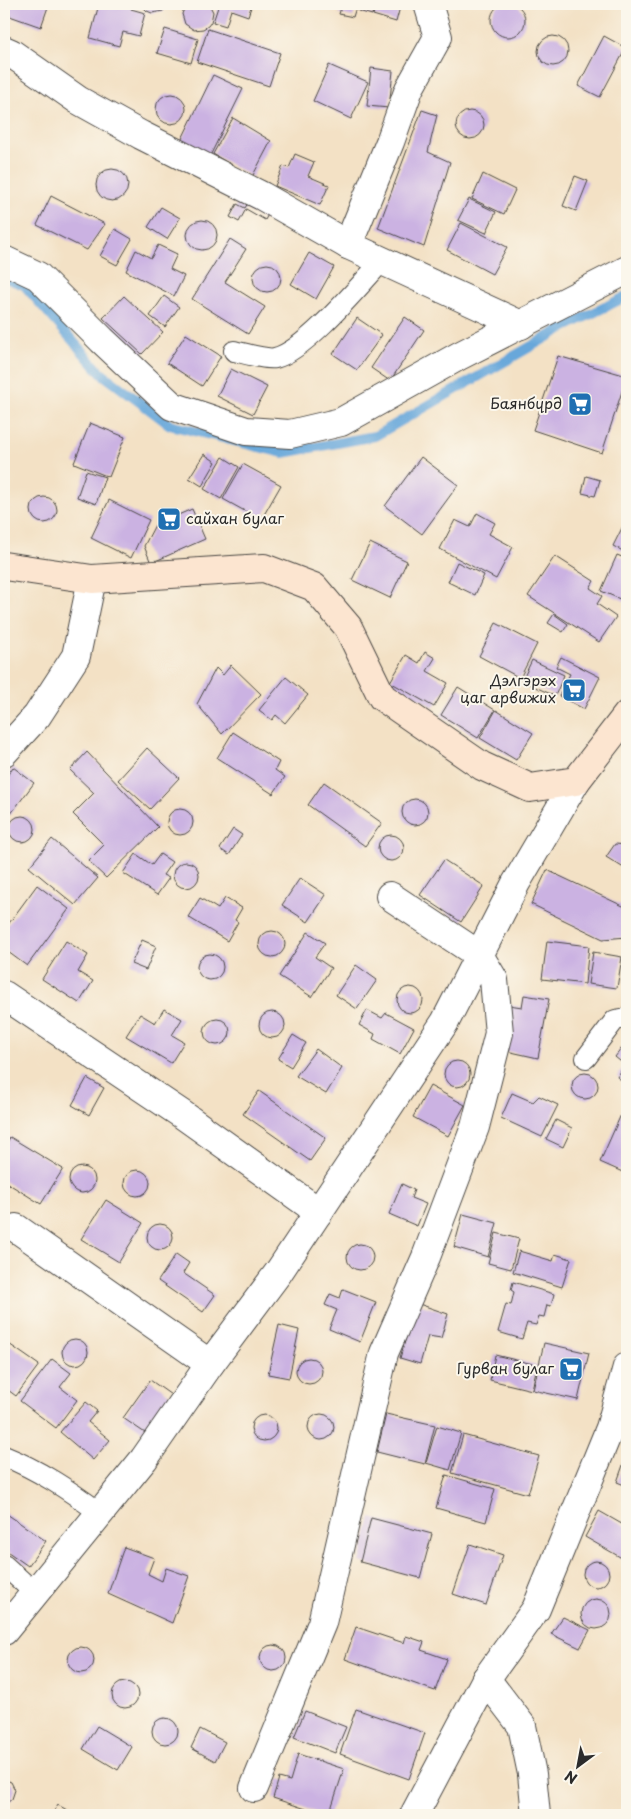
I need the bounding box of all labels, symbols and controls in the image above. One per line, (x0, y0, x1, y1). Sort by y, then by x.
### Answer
place label: Баянбүрд (490, 391, 562, 414)
supermarket icon: Баянбүрд (567, 391, 593, 417)
supermarket icon: сайхан булаг (156, 506, 182, 532)
place label: сайхан булаг (186, 506, 284, 529)
place label: Дэлгэрэх цаг арвижих (460, 668, 556, 708)
supermarket icon: Дэлгэрэх цаг арвижих (561, 677, 587, 703)
place label: Гурван булаг (457, 1356, 554, 1379)
supermarket icon: Гурван булаг (558, 1356, 584, 1382)
north arrow (554, 1742, 604, 1792)
text: N (561, 1766, 581, 1789)

